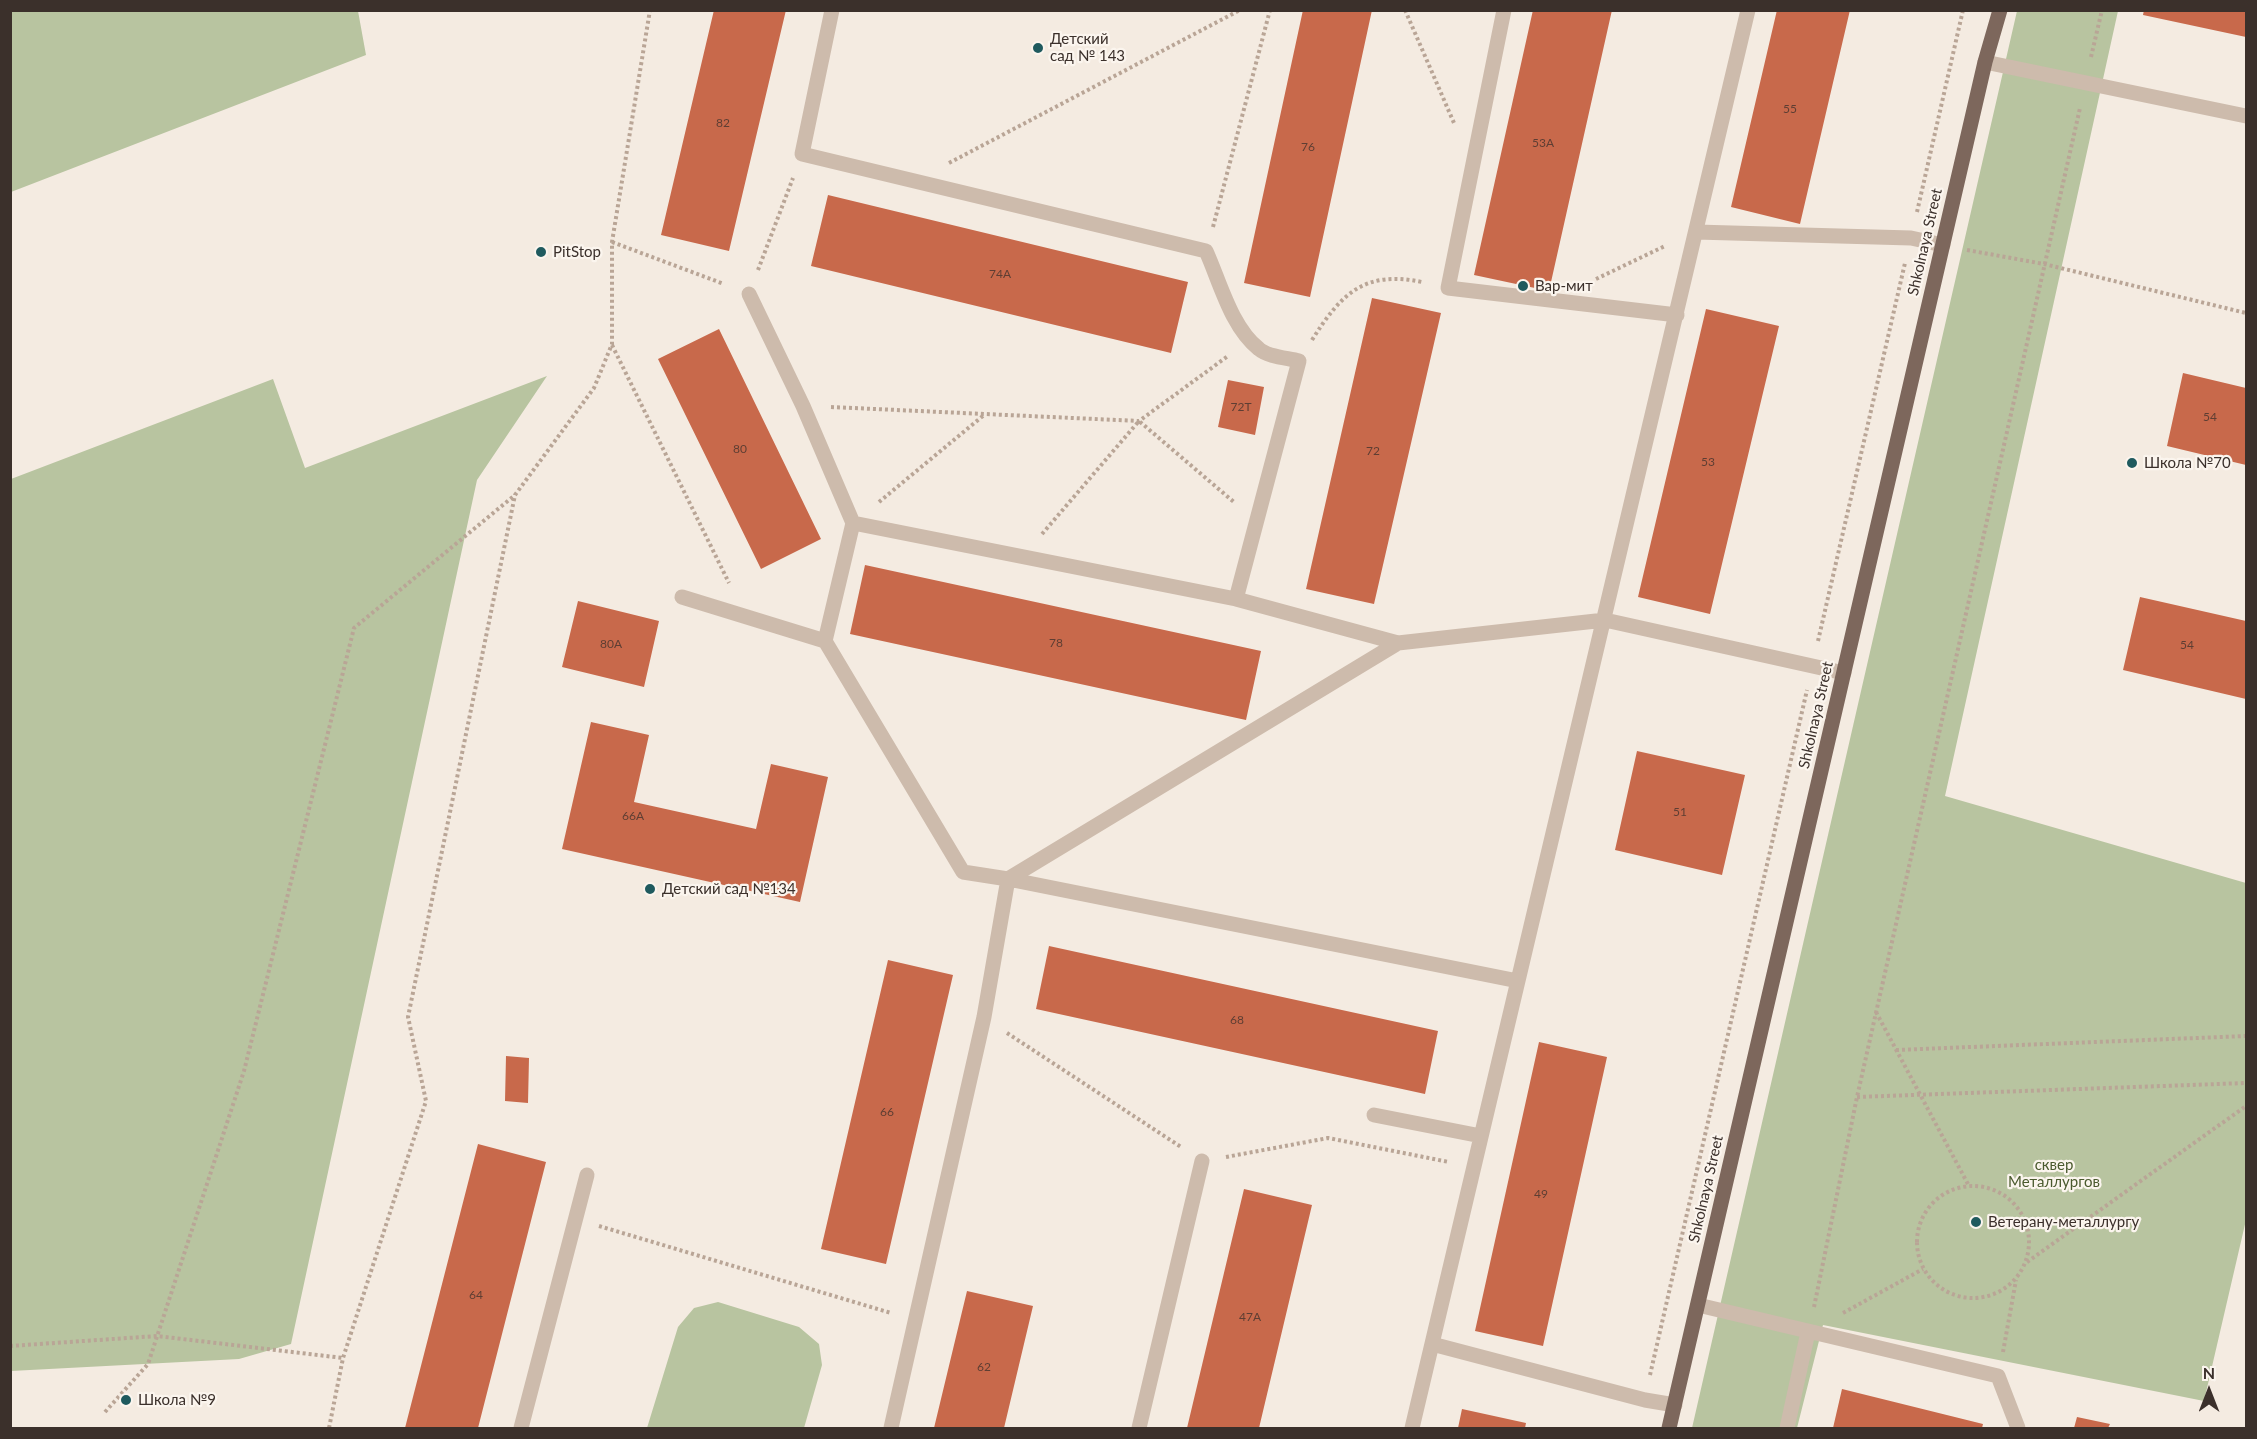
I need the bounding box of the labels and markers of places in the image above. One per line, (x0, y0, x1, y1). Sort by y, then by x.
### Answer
place label: Детский сад № 143 (1050, 30, 1125, 65)
marker: Детский сад № 143 (1031, 41, 1045, 55)
place label: PitStop (553, 243, 601, 261)
marker: PitStop (534, 245, 548, 259)
place label: Вар-мит (1535, 277, 1593, 295)
marker: Вар-мит (1516, 279, 1530, 293)
place label: Школа №70 (2144, 454, 2231, 472)
marker: Школа №70 (2125, 456, 2139, 470)
place label: Детский сад №134 (662, 880, 796, 898)
marker: Детский сад №134 (643, 882, 657, 896)
place label: Ветерану-металлургу (1988, 1213, 2139, 1231)
marker: Ветерану-металлургу (1969, 1215, 1983, 1229)
place label: Школа №9 (138, 1391, 216, 1409)
marker: Школа №9 (119, 1393, 133, 1407)

